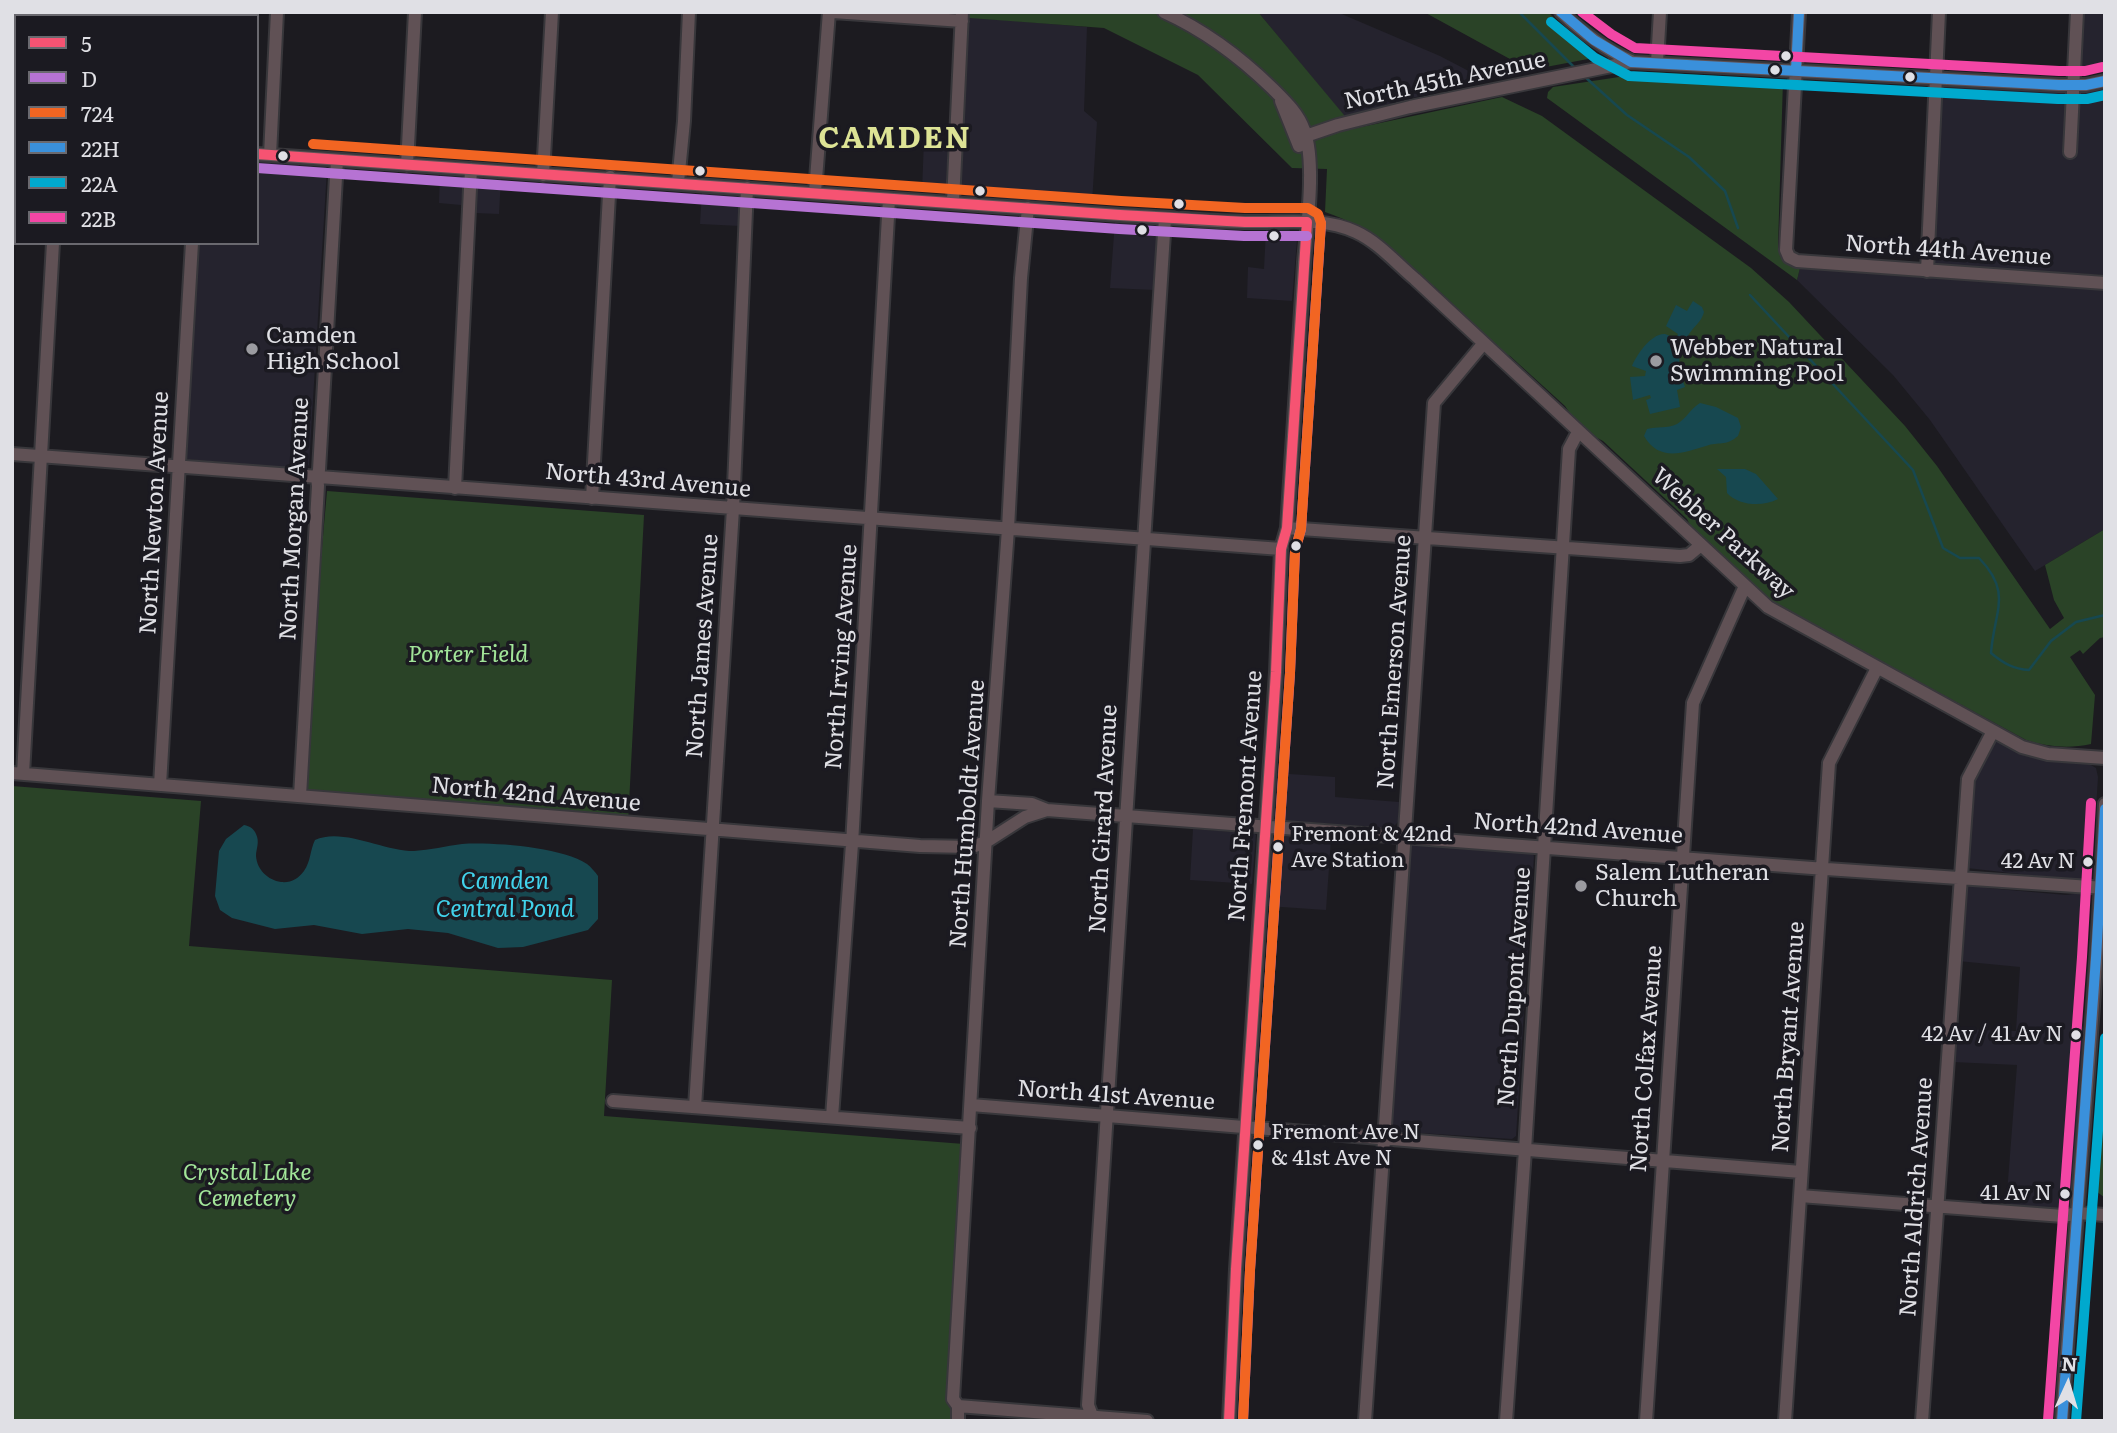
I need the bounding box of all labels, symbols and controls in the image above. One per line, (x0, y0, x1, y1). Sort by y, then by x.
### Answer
legend (14, 14, 259, 245)
text: 5 (81, 27, 92, 58)
street label: North 45th Avenue (1342, 46, 1548, 116)
unlabelled marker (1779, 49, 1793, 63)
text: D (81, 62, 97, 93)
unlabelled marker (1768, 63, 1782, 77)
unlabelled marker (1903, 70, 1917, 84)
text: 724 (81, 97, 114, 128)
district label: CAMDEN (819, 121, 971, 157)
text: 22H (81, 132, 120, 163)
unlabelled marker (276, 149, 290, 163)
unlabelled marker (693, 164, 707, 178)
text: 22A (81, 167, 118, 198)
unlabelled marker (973, 184, 987, 198)
unlabelled marker (1172, 197, 1186, 211)
text: 22B (81, 202, 116, 233)
unlabelled marker (1135, 223, 1149, 237)
unlabelled marker (1267, 229, 1281, 243)
street label: North 44th Avenue (1844, 230, 2052, 272)
place label: Camden High School (266, 322, 400, 376)
place label: Webber Natural Swimming Pool (1670, 334, 1844, 388)
marker: Camden High School (244, 341, 260, 357)
marker: Webber Natural Swimming Pool (1648, 353, 1664, 369)
street label: North Newton Avenue (135, 391, 175, 635)
street label: North Morgan Avenue (275, 397, 315, 641)
street label: North 43rd Avenue (544, 458, 752, 504)
street label: Webber Parkway (1646, 463, 1800, 605)
street label: North James Avenue (681, 533, 725, 759)
street label: North Emerson Avenue (1372, 534, 1418, 790)
unlabelled marker (1289, 539, 1303, 553)
street label: North Irving Avenue (820, 543, 864, 771)
park label: Porter Field (408, 641, 528, 669)
street label: North Fremont Avenue (1223, 669, 1269, 923)
street label: North Humboldt Avenue (945, 679, 991, 949)
street label: North Girard Avenue (1084, 704, 1124, 934)
street label: North 42nd Avenue (430, 772, 642, 818)
street label: North 42nd Avenue (1472, 808, 1684, 850)
place label: Fremont & 42nd Ave Station (1291, 822, 1452, 872)
marker: Fremont & 42nd Ave Station (1271, 840, 1285, 854)
place label: 42 Av N (2001, 849, 2075, 875)
marker: 42 Av N (2081, 855, 2095, 869)
place label: Salem Lutheran Church (1595, 859, 1769, 913)
street label: North Dupont Avenue (1493, 866, 1537, 1108)
water label: Camden Central Pond (435, 868, 575, 924)
marker: Salem Lutheran Church (1573, 878, 1589, 894)
street label: North Bryant Avenue (1767, 921, 1811, 1153)
street label: North Colfax Avenue (1625, 944, 1669, 1174)
place label: 42 Av / 41 Av N (1921, 1022, 2063, 1048)
marker: 42 Av / 41 Av N (2069, 1028, 2083, 1042)
street label: North 41st Avenue (1016, 1075, 1216, 1117)
street label: North Aldrich Avenue (1895, 1076, 1939, 1318)
place label: Fremont Ave N & 41st Ave N (1271, 1120, 1420, 1170)
marker: Fremont Ave N & 41st Ave N (1251, 1138, 1265, 1152)
park label: Crystal Lake Cemetery (183, 1159, 311, 1213)
place label: 41 Av N (1980, 1181, 2052, 1207)
marker: 41 Av N (2058, 1187, 2072, 1201)
north arrow (2033, 1349, 2103, 1419)
text: N (2061, 1349, 2078, 1378)

